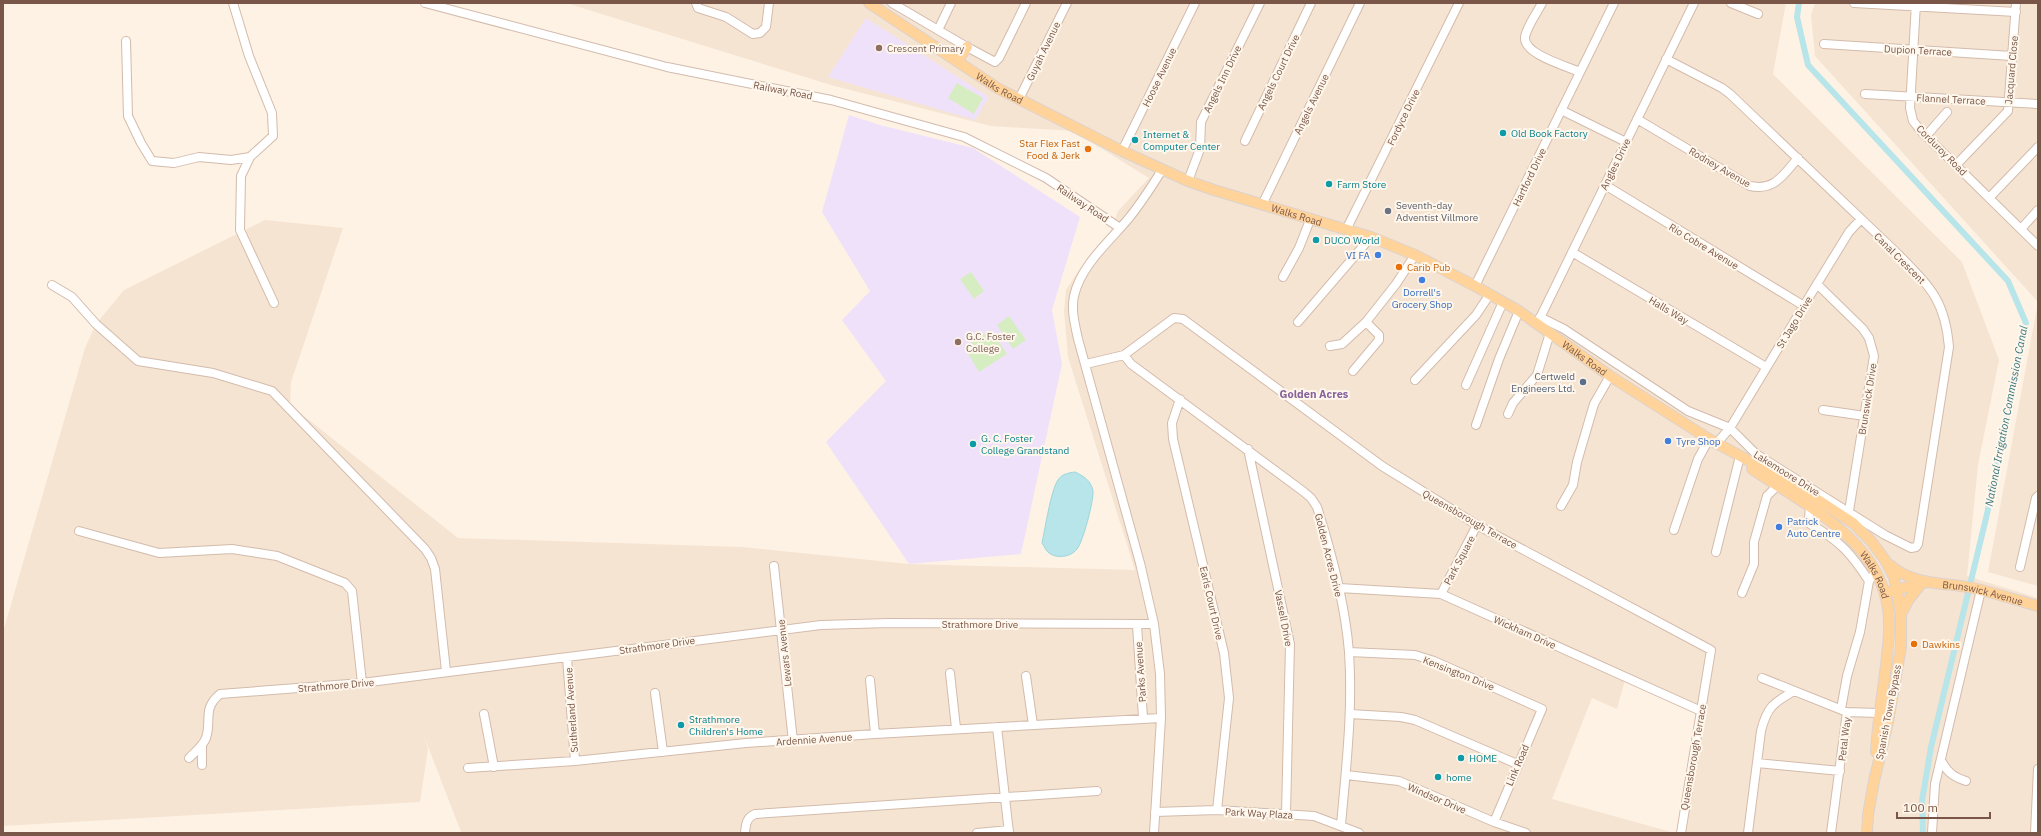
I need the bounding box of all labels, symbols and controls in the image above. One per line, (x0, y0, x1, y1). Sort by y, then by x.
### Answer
street label: Guyah Avenue (1024, 19, 1064, 83)
street label: Angels Court Drive (1254, 32, 1303, 112)
street label: Jacquard Close (2002, 35, 2021, 105)
place label: Crescent Primary (887, 42, 964, 55)
street label: Dupion Terrace (1884, 42, 1953, 59)
marker: Crescent Primary (874, 43, 884, 53)
street label: Angels Inn Drive (1200, 43, 1245, 115)
street label: Hoose Avenue (1139, 45, 1180, 109)
street label: Walks Road (973, 70, 1025, 107)
street label: Angels Avenue (1291, 71, 1332, 137)
street label: Railway Road (752, 78, 814, 103)
street label: Fordyce Drive (1384, 86, 1423, 148)
street label: Flannel Terrace (1916, 91, 1986, 108)
street label: Corduroy Road (1914, 122, 1970, 178)
place label: Old Book Factory (1511, 127, 1588, 140)
place label: Internet & Computer Center (1143, 128, 1220, 153)
marker: Old Book Factory (1498, 128, 1508, 138)
marker: Internet & Computer Center (1130, 135, 1140, 145)
street label: Angles Drive (1597, 136, 1634, 192)
place label: Star Flex Fast Food & Jerk (1019, 137, 1081, 162)
marker: Star Flex Fast Food & Jerk (1083, 144, 1093, 154)
street label: Rodney Avenue (1686, 144, 1754, 191)
street label: Hartford Drive (1510, 145, 1549, 209)
place label: Farm Store (1337, 178, 1387, 191)
marker: Farm Store (1324, 179, 1334, 189)
street label: Railway Road (1054, 181, 1111, 226)
place label: Seventh-day Adventist Villmore (1396, 199, 1479, 224)
street label: Walks Road (1270, 202, 1324, 229)
marker: Seventh-day Adventist Villmore (1383, 206, 1393, 216)
street label: Rio Cobre Avenue (1666, 220, 1742, 273)
street label: Canal Crescent (1871, 230, 1928, 287)
place label: DUCO World (1324, 234, 1380, 247)
marker: DUCO World (1311, 235, 1321, 245)
place label: VI FA (1346, 249, 1371, 262)
marker: VI FA (1373, 250, 1383, 260)
place label: Carib Pub (1407, 261, 1451, 274)
marker: Carib Pub (1394, 262, 1404, 272)
marker: Dorrell's Grocery Shop (1417, 275, 1427, 285)
place label: Dorrell's Grocery Shop (1392, 286, 1453, 311)
street label: Halls Way (1646, 293, 1691, 327)
street label: St Jago Drive (1774, 293, 1815, 351)
water label: National Irrigation Commission Canal (1982, 324, 2030, 508)
place label: G.C. Foster College (966, 330, 1015, 355)
marker: G.C. Foster College (953, 337, 963, 347)
street label: Walks Road (1559, 338, 1610, 379)
street label: Brunswick Drive (1855, 362, 1880, 436)
place label: Certweld Engineers Ltd. (1511, 370, 1575, 395)
marker: Certweld Engineers Ltd. (1578, 377, 1588, 387)
district label: Golden Acres (1280, 387, 1349, 401)
place label: G. C. Foster College Grandstand (981, 432, 1069, 457)
place label: Tyre Shop (1676, 435, 1721, 448)
marker: Tyre Shop (1663, 436, 1673, 446)
marker: G. C. Foster College Grandstand (968, 439, 978, 449)
street label: Lakemoore Drive (1751, 448, 1823, 499)
street label: Queensborough Terrace (1420, 487, 1520, 552)
street label: Golden Acres Drive (1312, 512, 1345, 599)
place label: Patrick Auto Centre (1787, 515, 1841, 540)
marker: Patrick Auto Centre (1774, 522, 1784, 532)
street label: Park Square (1441, 533, 1478, 587)
street label: Walks Road (1857, 548, 1892, 600)
street label: Earls Court Drive (1197, 565, 1226, 642)
street label: Brunswick Avenue (1942, 578, 2025, 609)
street label: Vassell Drive (1272, 589, 1295, 648)
street label: Wickham Drive (1492, 613, 1559, 652)
street label: Lewars Avenue (774, 618, 794, 687)
street label: Strathmore Drive (942, 618, 1019, 631)
street label: Strathmore Drive (618, 634, 696, 657)
place label: Dawkins (1922, 638, 1960, 651)
marker: Dawkins (1909, 639, 1919, 649)
street label: Parks Avenue (1132, 641, 1149, 703)
street label: Kensington Drive (1421, 653, 1497, 694)
street label: Spanish Town Bypass (1873, 663, 1904, 761)
street label: Sutherland Avenue (562, 667, 581, 753)
street label: Strathmore Drive (297, 676, 375, 695)
street label: Queensborough Terrace (1678, 702, 1709, 811)
place label: Strathmore Children's Home (689, 713, 764, 738)
street label: Petal Way (1835, 716, 1854, 762)
marker: Strathmore Children's Home (676, 720, 686, 730)
street label: Ardennie Avenue (775, 730, 853, 749)
street label: Link Road (1503, 742, 1532, 788)
place label: HOME (1469, 752, 1497, 765)
marker: HOME (1456, 753, 1466, 763)
place label: home (1446, 771, 1472, 784)
marker: home (1433, 772, 1443, 782)
street label: Windsor Drive (1405, 780, 1469, 817)
scale bar (1897, 794, 1990, 820)
text: 100 m (1903, 800, 1938, 815)
street label: Park Way Plaza (1225, 805, 1294, 822)

